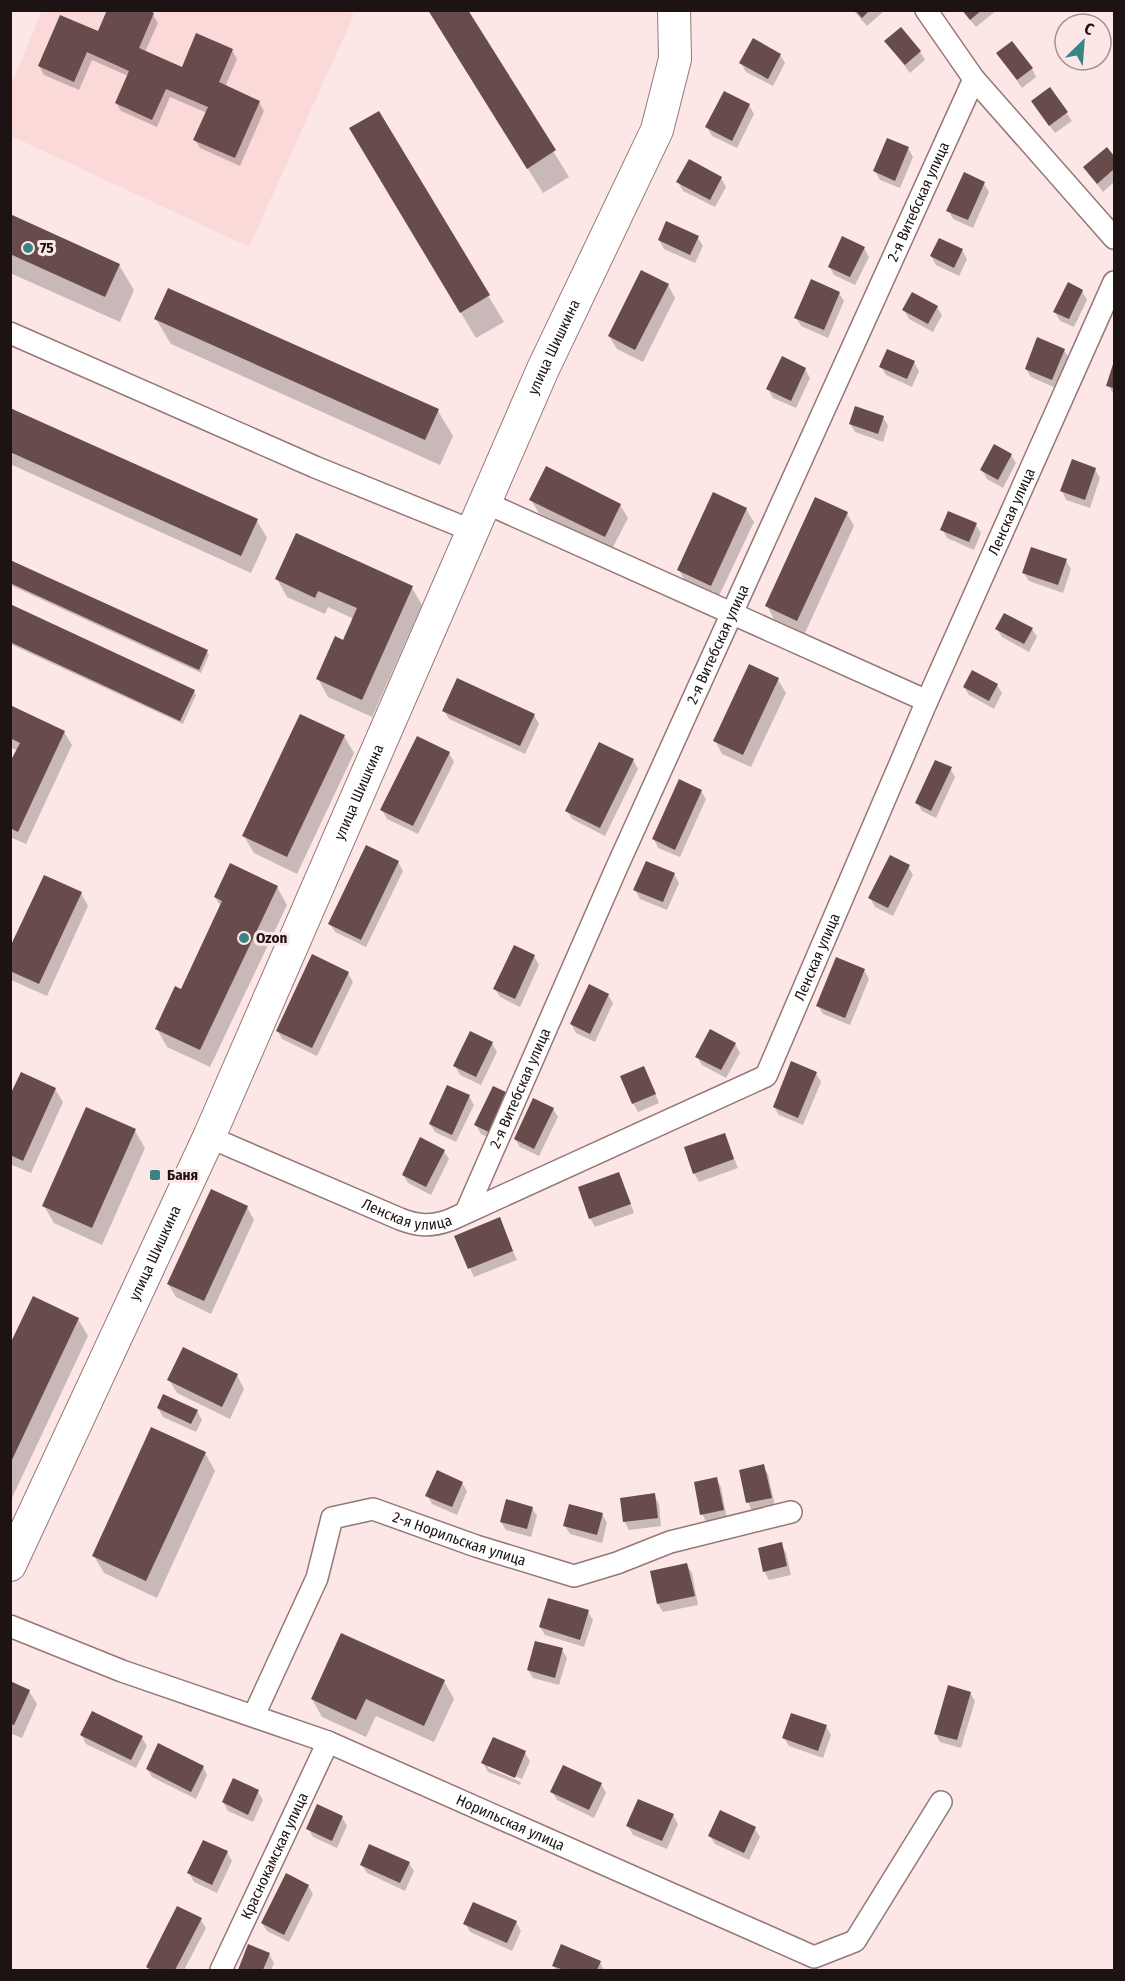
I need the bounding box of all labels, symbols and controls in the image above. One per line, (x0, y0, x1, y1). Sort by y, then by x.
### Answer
north arrow (1053, 12, 1113, 72)
text: С (1081, 18, 1097, 39)
street label: 2-я Витебская улица (884, 139, 953, 264)
place label: 75 (40, 239, 54, 257)
marker: 75 (21, 241, 35, 255)
street label: улица Шишкина (524, 297, 584, 397)
street label: Ленская улица (984, 465, 1039, 558)
street label: 2-я Витебская улица (683, 582, 753, 707)
street label: улица Шишкина (330, 741, 388, 843)
street label: Ленская улица (790, 910, 844, 1003)
place label: Ozon (256, 929, 287, 947)
marker: Ozon (237, 931, 251, 945)
street label: 2-я Витебская улица (486, 1025, 554, 1151)
place label: Баня (167, 1166, 198, 1184)
marker: Баня (148, 1168, 162, 1182)
street label: Ленская улица (359, 1195, 454, 1234)
street label: улица Шишкина (125, 1203, 185, 1303)
street label: 2-я Норильская улица (390, 1508, 528, 1570)
street label: Краснокамская улица (237, 1790, 312, 1922)
street label: Норильская улица (453, 1791, 567, 1855)

